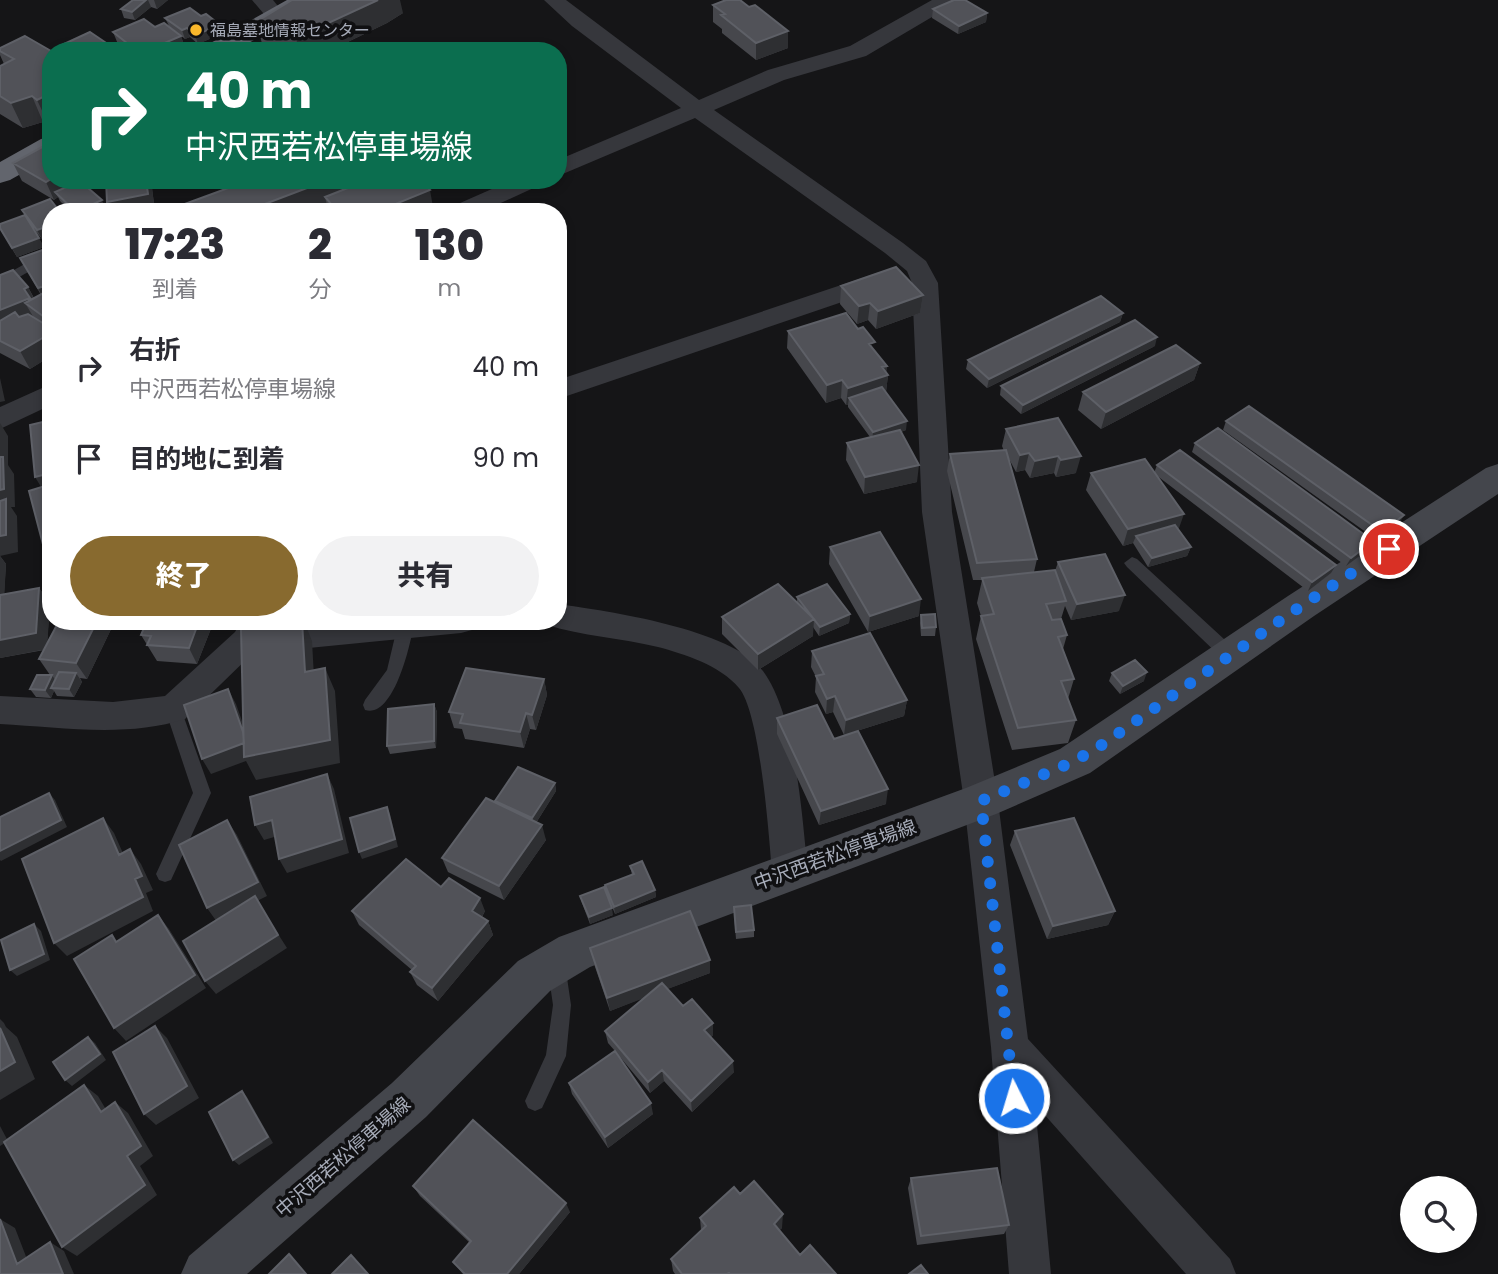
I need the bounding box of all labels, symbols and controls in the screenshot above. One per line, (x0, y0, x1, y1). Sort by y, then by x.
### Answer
place label: 福島墓地情報センター (210, 19, 370, 42)
marker: 福島墓地情報センター (188, 22, 204, 38)
text: 40 m (185, 57, 312, 125)
icon: right (70, 70, 161, 161)
text: 中沢西若松停車場線 (185, 124, 473, 169)
text: 17:23 (125, 215, 225, 274)
text: 2 (308, 215, 332, 274)
text: 130 (415, 216, 484, 275)
text: m (438, 272, 461, 304)
text: 到着 (152, 273, 198, 305)
text: 分 (308, 273, 331, 305)
text: 右折 (129, 332, 181, 368)
icon: right (70, 349, 108, 387)
text: 40 m (473, 349, 539, 385)
text: 中沢西若松停車場線 (129, 373, 336, 405)
icon: arrive (70, 440, 108, 478)
text: 90 m (473, 440, 539, 476)
text: 目的地に到着 (129, 441, 285, 477)
pin (1359, 519, 1419, 579)
icon: arrive (1370, 530, 1408, 568)
button: 終了 (70, 536, 298, 616)
button: 共有 (312, 536, 539, 616)
street label: 中沢西若松停車場線 (750, 813, 920, 897)
position arrow (977, 1061, 1051, 1135)
street label: 中沢西若松停車場線 (270, 1091, 416, 1223)
map controls (1400, 1176, 1477, 1253)
button: search (1400, 1176, 1477, 1253)

